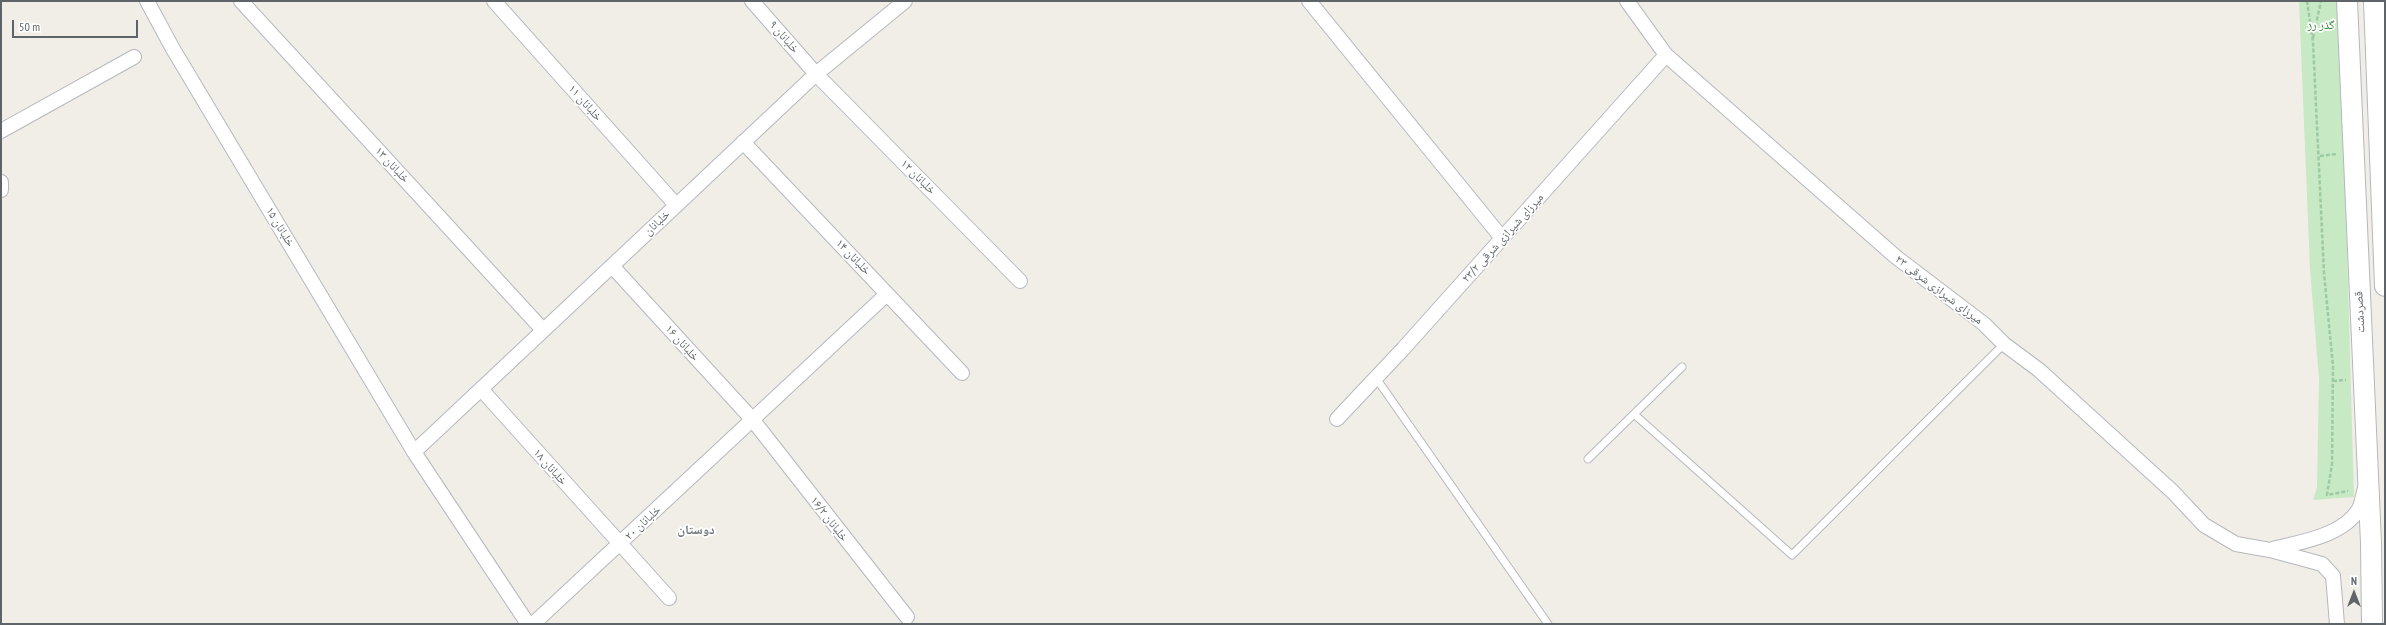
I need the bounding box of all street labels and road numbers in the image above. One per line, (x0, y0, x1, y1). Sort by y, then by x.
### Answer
street label: ۹ خلبانان (766, 18, 802, 56)
street label: ۱۱ خلبانان (565, 82, 605, 124)
street label: ۱۳ خلبانان (372, 144, 412, 186)
street label: ۱۲ خلبانان (897, 156, 939, 198)
street label: ۲۳/۲ میرزای شیرازی شرقی (1459, 190, 1547, 286)
street label: ۱۵ خلبانان (263, 205, 297, 249)
street label: خلبانان (641, 207, 673, 239)
street label: ۱۴ خلبانان (833, 236, 873, 278)
street label: ۲۳ میرزای شیرازی شرقی (1892, 252, 1986, 328)
street label: قصردشت (2352, 291, 2368, 333)
street label: ۱۶ خلبانان (662, 322, 702, 364)
street label: ۱۸ خلبانان (530, 446, 570, 488)
street label: ۱۶/۲ خلبانان (807, 494, 851, 544)
street label: ۲۰ خلبانان (622, 503, 664, 543)

